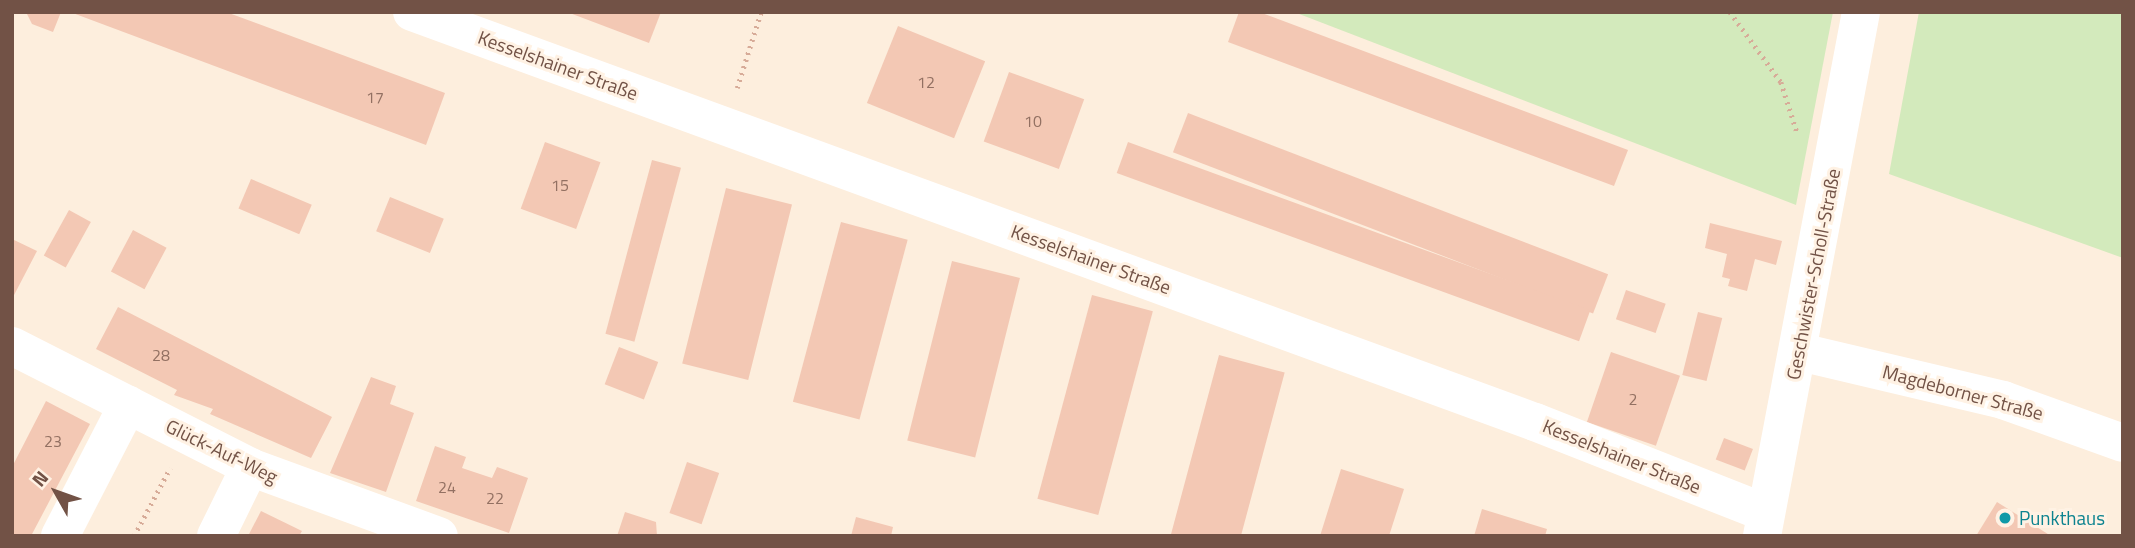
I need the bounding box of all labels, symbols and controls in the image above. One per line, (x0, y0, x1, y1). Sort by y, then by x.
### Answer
street label: Kesselshainer Straße (475, 25, 641, 105)
house number: 12 (917, 72, 935, 92)
house number: 17 (366, 87, 384, 107)
house number: 10 (1024, 111, 1042, 131)
street label: Geschwister-Scholl-Straße (1781, 167, 1845, 381)
house number: 15 (551, 175, 569, 195)
street label: Kesselshainer Straße (1008, 219, 1174, 299)
house number: 28 (152, 345, 170, 365)
street label: Magdeborner Straße (1880, 360, 2046, 424)
house number: 2 (1629, 389, 1637, 409)
street label: Glück-Auf-Weg (162, 414, 282, 488)
street label: Kesselshainer Straße (1540, 414, 1704, 498)
house number: 23 (44, 431, 62, 451)
north arrow (21, 457, 91, 527)
text: N (24, 464, 55, 493)
house number: 24 (438, 477, 456, 497)
house number: 22 (486, 488, 504, 508)
place label: Punkthaus (2019, 507, 2105, 529)
marker: Punkthaus (1997, 510, 2013, 526)

